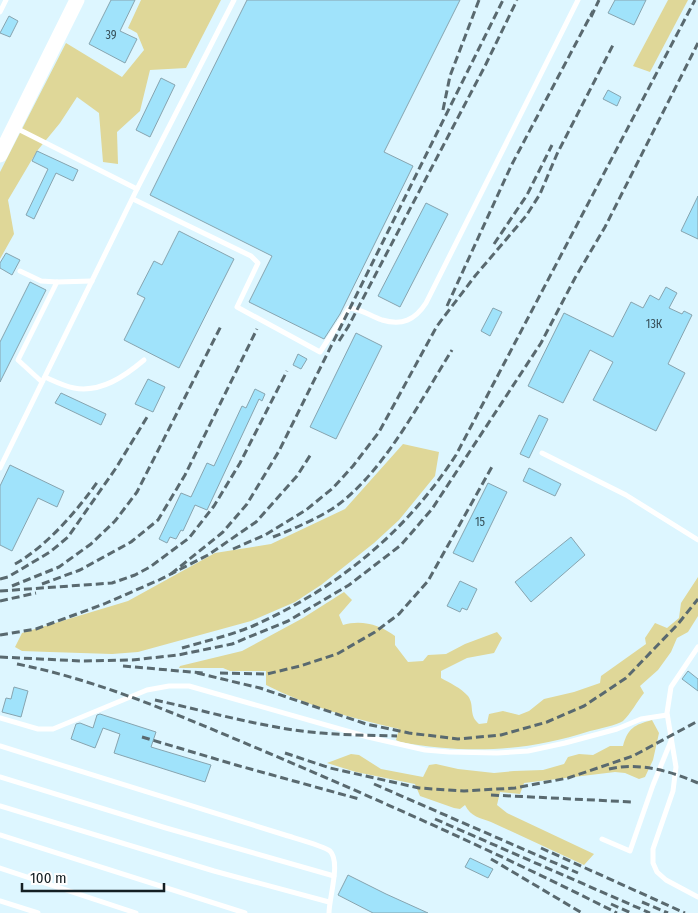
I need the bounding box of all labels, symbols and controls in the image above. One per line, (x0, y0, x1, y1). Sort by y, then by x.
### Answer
house number: 39 (105, 28, 117, 42)
house number: 13К (646, 317, 663, 331)
house number: 15 (475, 515, 486, 529)
scale bar (22, 860, 165, 892)
text: 100 m (30, 869, 67, 887)

